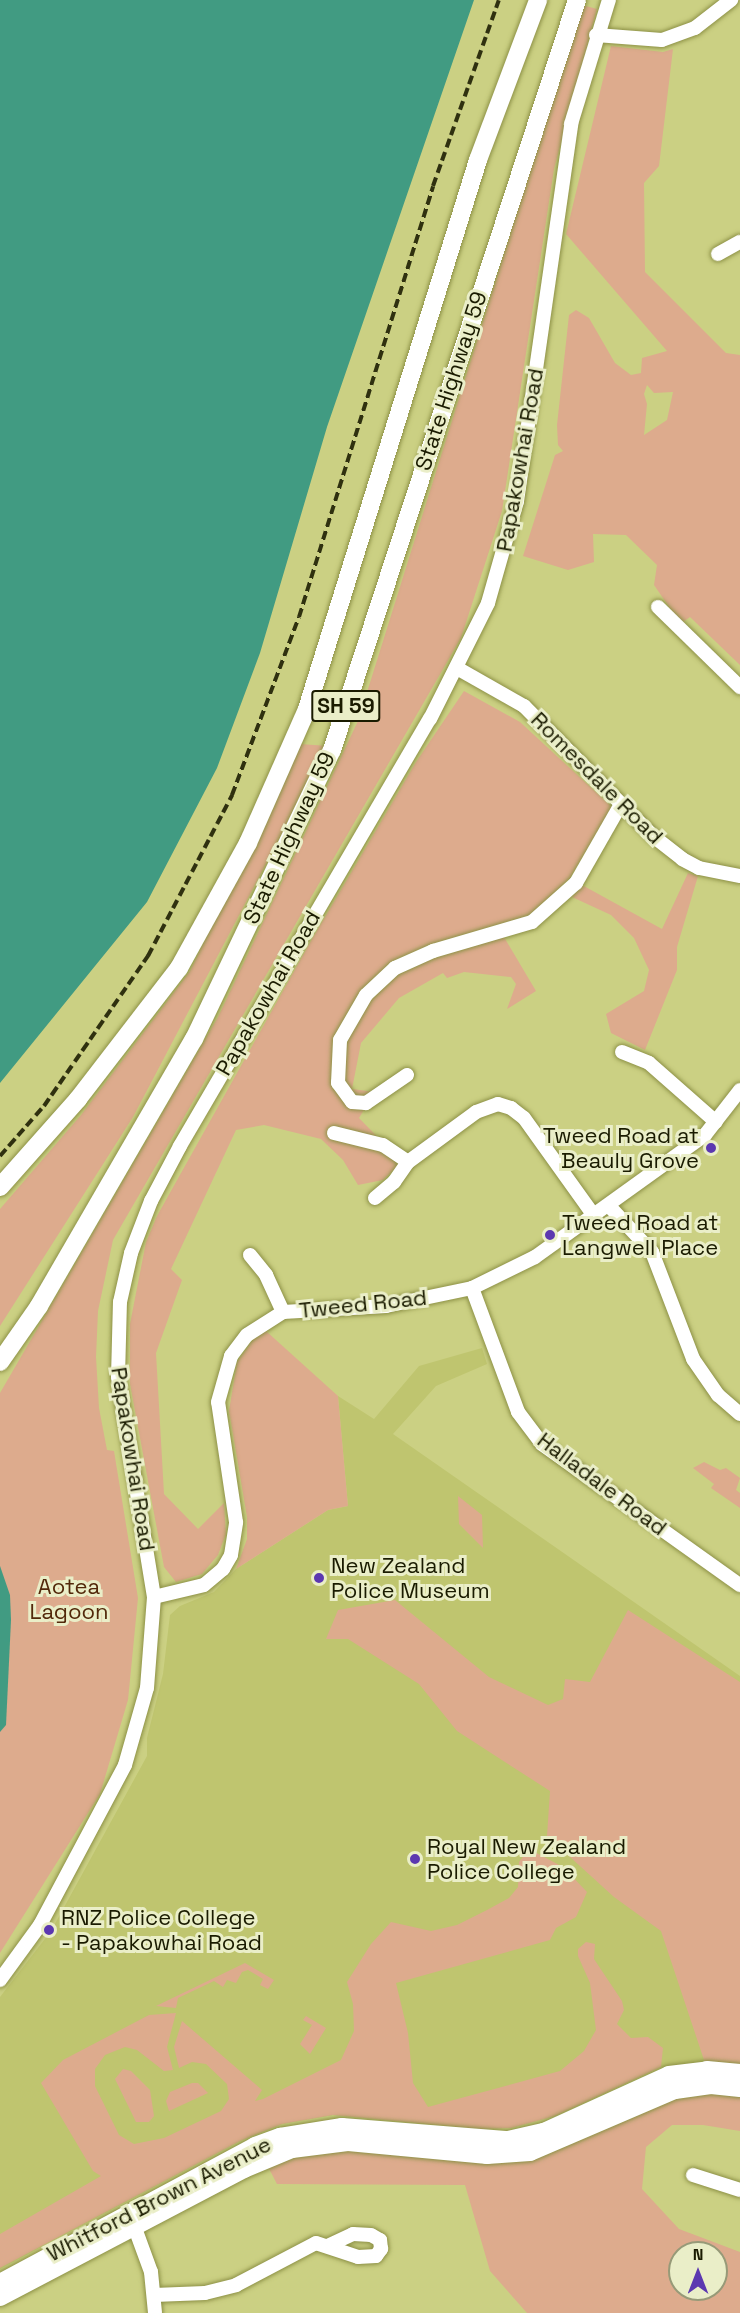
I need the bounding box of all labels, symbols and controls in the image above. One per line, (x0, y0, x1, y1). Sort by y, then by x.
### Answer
street label: State Highway 59 (410, 288, 492, 474)
street label: Papakowhai Road (491, 366, 549, 554)
road number: SH 59 (310, 688, 382, 724)
street label: Romesdale Road (525, 706, 669, 850)
street label: State Highway 59 (238, 748, 340, 928)
street label: Papakowhai Road (210, 906, 326, 1080)
place label: Tweed Road at Beauly Grove (543, 1122, 699, 1174)
marker: Tweed Road at Beauly Grove (704, 1141, 718, 1155)
place label: Tweed Road at Langwell Place (562, 1209, 718, 1260)
marker: Tweed Road at Langwell Place (543, 1228, 557, 1242)
street label: Tweed Road (298, 1284, 428, 1324)
street label: Papakowhai Road (105, 1365, 161, 1553)
street label: Halladale Road (532, 1427, 672, 1541)
place label: New Zealand Police Museum (331, 1552, 490, 1604)
marker: New Zealand Police Museum (312, 1571, 326, 1585)
park label: Aotea Lagoon (29, 1573, 109, 1624)
place label: Royal New Zealand Police College (427, 1833, 626, 1885)
marker: Royal New Zealand Police College (408, 1852, 422, 1866)
place label: RNZ Police College - Papakowhai Road (61, 1904, 263, 1956)
marker: RNZ Police College - Papakowhai Road (42, 1923, 56, 1937)
street label: Whitford Brown Avenue (42, 2131, 276, 2267)
north arrow (668, 2241, 728, 2301)
text: N (693, 2244, 703, 2265)

